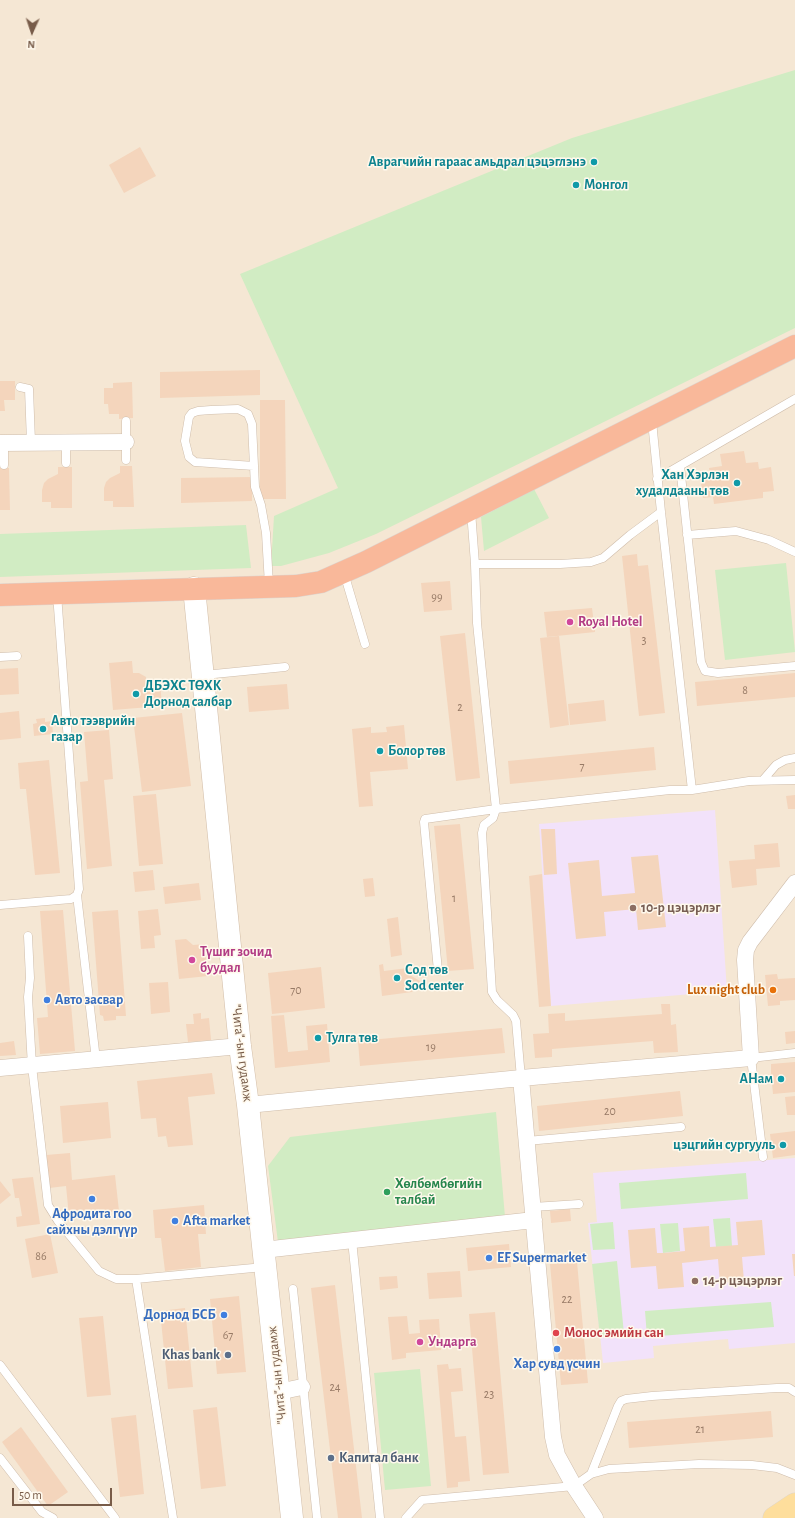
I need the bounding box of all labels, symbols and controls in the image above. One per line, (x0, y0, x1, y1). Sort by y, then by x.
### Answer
north arrow (12, 12, 52, 52)
text: N (27, 39, 35, 50)
place label: Аврагчийн гараас амьдрал цэцэглэнэ (368, 154, 586, 170)
marker: Аврагчийн гараас амьдрал цэцэглэнэ (589, 157, 599, 167)
place label: Монгол (584, 177, 628, 193)
marker: Монгол (571, 180, 581, 190)
place label: Хан Хэрлэн худалдааны төв (636, 467, 729, 500)
marker: Хан Хэрлэн худалдааны төв (732, 478, 742, 488)
house number: 99 (431, 590, 443, 604)
place label: Royal Hotel (578, 614, 642, 630)
marker: Royal Hotel (565, 617, 575, 627)
house number: 3 (642, 633, 646, 647)
place label: ДБЭХС ТӨХК Дорнод салбар (144, 678, 232, 710)
house number: 8 (742, 683, 748, 697)
marker: ДБЭХС ТӨХК Дорнод салбар (131, 689, 141, 699)
house number: 2 (457, 700, 463, 714)
place label: Авто тээврийн газар (51, 713, 135, 746)
marker: Авто тээврийн газар (38, 724, 48, 734)
place label: Болор төв (388, 743, 446, 759)
marker: Болор төв (375, 746, 385, 756)
house number: 7 (579, 759, 585, 773)
house number: 1 (452, 891, 456, 905)
place label: 10-р цэцэрлэг (641, 900, 720, 916)
marker: 10-р цэцэрлэг (628, 903, 638, 913)
place label: Түшиг зочид буудал (200, 944, 272, 976)
marker: Түшиг зочид буудал (187, 955, 197, 965)
place label: Сод төв Sod center (405, 962, 464, 994)
marker: Сод төв Sod center (392, 973, 402, 983)
place label: Lux night club (687, 982, 765, 998)
house number: 70 (290, 983, 302, 997)
marker: Lux night club (768, 985, 778, 995)
place label: Авто засвар (55, 992, 123, 1008)
marker: Авто засвар (42, 995, 52, 1005)
street label: "Чита"-ын гудамж (228, 1003, 256, 1103)
place label: Тулга төв (326, 1030, 378, 1046)
marker: Тулга төв (313, 1033, 323, 1043)
house number: 19 (426, 1040, 436, 1054)
place label: АНам (739, 1071, 773, 1087)
marker: АНам (776, 1074, 786, 1084)
house number: 20 (604, 1104, 616, 1118)
place label: цэцгийн сургууль (673, 1137, 775, 1153)
marker: цэцгийн сургууль (778, 1140, 788, 1150)
place label: Хөлбөмбөгийн талбай (395, 1176, 482, 1208)
marker: Хөлбөмбөгийн талбай (382, 1187, 392, 1197)
marker: Афродита гоо сайхны дэлгүүр (87, 1194, 97, 1204)
place label: Афродита гоо сайхны дэлгүүр (47, 1206, 137, 1238)
place label: Afta market (183, 1213, 250, 1229)
marker: Afta market (170, 1216, 180, 1226)
house number: 86 (35, 1249, 47, 1263)
place label: EF Supermarket (497, 1250, 586, 1266)
marker: EF Supermarket (484, 1253, 494, 1263)
place label: 14-р цэцэрлэг (703, 1273, 782, 1289)
marker: 14-р цэцэрлэг (690, 1276, 700, 1286)
house number: 22 (562, 1292, 572, 1306)
place label: Дорнод БСБ (144, 1307, 216, 1323)
marker: Дорнод БСБ (219, 1310, 229, 1320)
street label: "Чита"-ын гудамж (264, 1325, 290, 1425)
place label: Монос эмийн сан (564, 1325, 664, 1341)
house number: 67 (223, 1328, 233, 1342)
marker: Монос эмийн сан (551, 1328, 561, 1338)
place label: Ундарга (428, 1334, 477, 1350)
marker: Ундарга (415, 1337, 425, 1347)
marker: Хар сувд үсчин (552, 1344, 562, 1354)
place label: Khas bank (162, 1347, 220, 1363)
marker: Khas bank (223, 1350, 233, 1360)
place label: Хар сувд үсчин (514, 1356, 600, 1372)
house number: 24 (329, 1380, 341, 1394)
house number: 23 (484, 1387, 494, 1401)
house number: 21 (695, 1422, 705, 1436)
place label: Капитал банк (339, 1450, 419, 1466)
marker: Капитал банк (326, 1453, 336, 1463)
scale bar (14, 1480, 114, 1506)
text: 50 m (19, 1489, 42, 1501)

